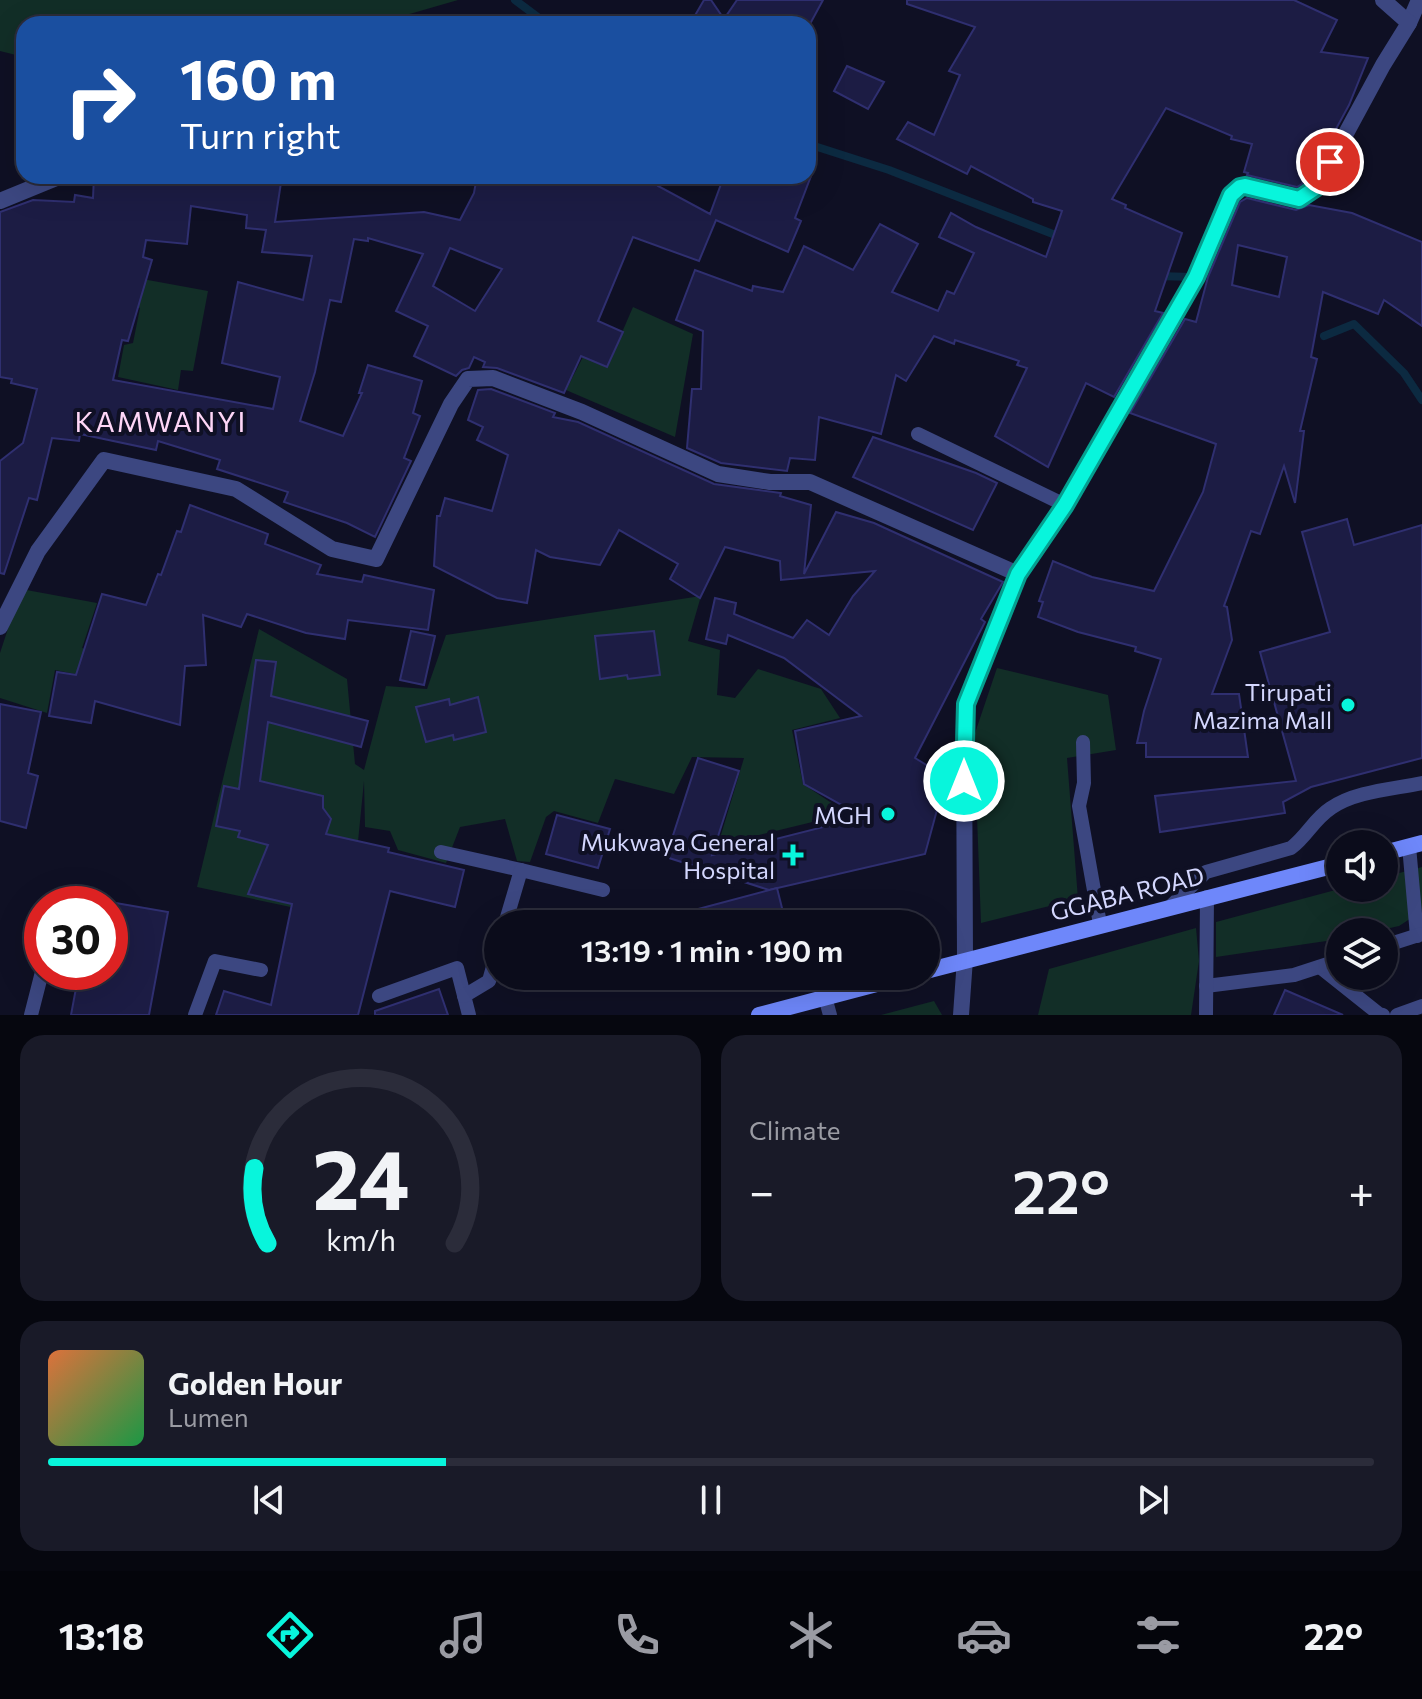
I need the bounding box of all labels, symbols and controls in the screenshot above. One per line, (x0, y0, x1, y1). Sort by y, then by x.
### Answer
text: 160 m (180, 43, 337, 112)
icon: right (48, 48, 152, 152)
text: Turn right (180, 112, 341, 156)
pin (1296, 128, 1364, 196)
icon: arrive (1308, 140, 1352, 184)
district label: KAMWANYI (75, 404, 247, 438)
place label: Tirupati Mazima Mall (1193, 677, 1332, 734)
marker: Tirupati Mazima Mall (1339, 696, 1357, 714)
position arrow (922, 739, 1006, 823)
place label: MGH (814, 800, 872, 829)
marker: MGH (879, 805, 897, 823)
place label: Mukwaya General Hospital (580, 827, 775, 884)
map controls (1326, 830, 1398, 990)
button: sound (1326, 830, 1398, 902)
marker: Mukwaya General Hospital (782, 844, 804, 866)
street label: GGABA ROAD (1047, 860, 1207, 926)
speed limit sign: 30 (24, 886, 128, 990)
button: layers (1326, 918, 1398, 990)
text: 13:19 · 1 min · 190 m (581, 931, 843, 968)
text: Climate (749, 1114, 841, 1145)
text: 24 (312, 1125, 409, 1227)
text: 22° (1012, 1153, 1110, 1226)
text: − (749, 1163, 774, 1217)
text: + (1348, 1163, 1374, 1217)
text: km/h (326, 1222, 395, 1257)
text: Golden Hour (168, 1364, 342, 1401)
text: Lumen (168, 1401, 249, 1432)
icon: previous (247, 1478, 291, 1522)
icon: pause (689, 1478, 733, 1522)
icon: next (1131, 1478, 1175, 1522)
icon: directions (262, 1607, 318, 1663)
icon: music (435, 1607, 491, 1663)
icon: phone (609, 1607, 665, 1663)
icon: climate (783, 1607, 839, 1663)
icon: car (956, 1607, 1012, 1663)
icon: filters (1130, 1607, 1186, 1663)
text: 13:18 (59, 1613, 144, 1657)
text: 22° (1304, 1613, 1363, 1657)

